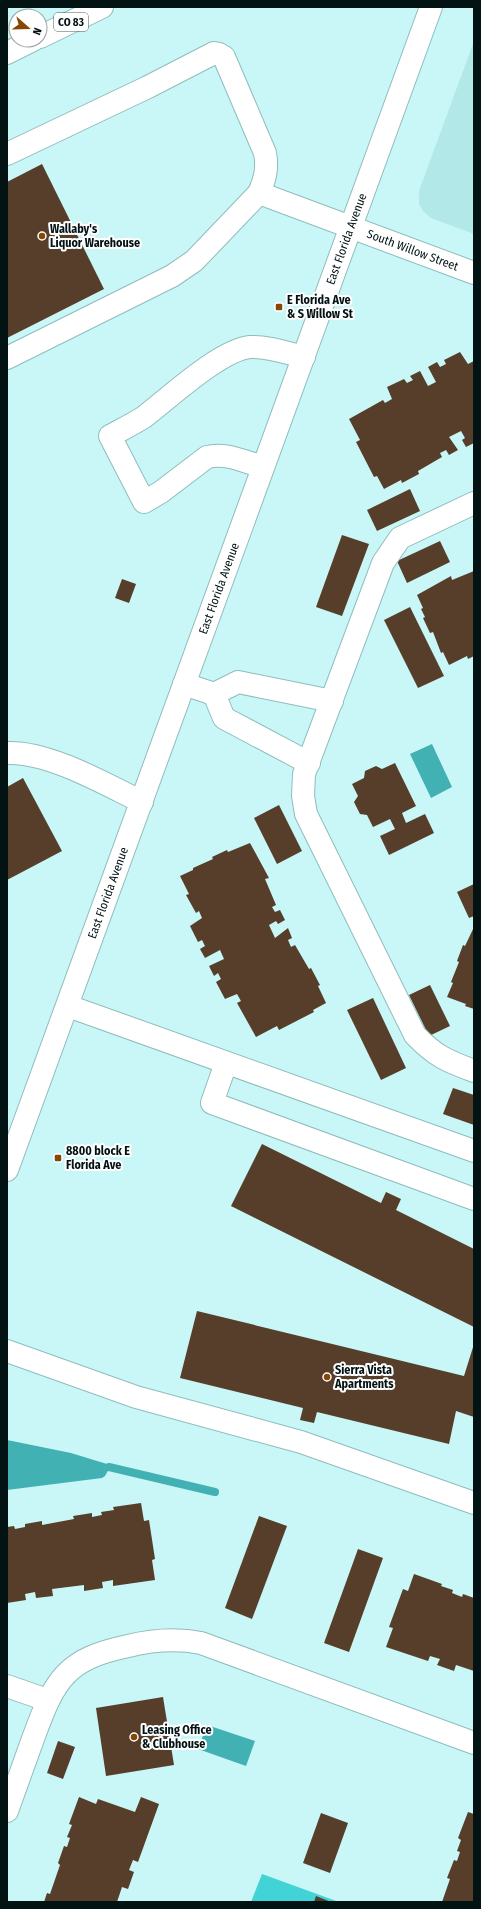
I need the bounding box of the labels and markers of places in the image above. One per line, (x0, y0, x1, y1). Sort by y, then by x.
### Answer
place label: Wallaby's Liquor Warehouse (50, 222, 140, 250)
marker: Wallaby's Liquor Warehouse (37, 231, 47, 241)
place label: E Florida Ave & S Willow St (287, 293, 354, 321)
marker: E Florida Ave & S Willow St (274, 302, 284, 312)
place label: 8800 block E Florida Ave (66, 1144, 130, 1172)
marker: 8800 block E Florida Ave (53, 1153, 63, 1163)
place label: Sierra Vista Apartments (334, 1363, 394, 1391)
marker: Sierra Vista Apartments (322, 1372, 332, 1382)
place label: Leasing Office & Clubhouse (142, 1723, 212, 1751)
marker: Leasing Office & Clubhouse (129, 1732, 139, 1742)

